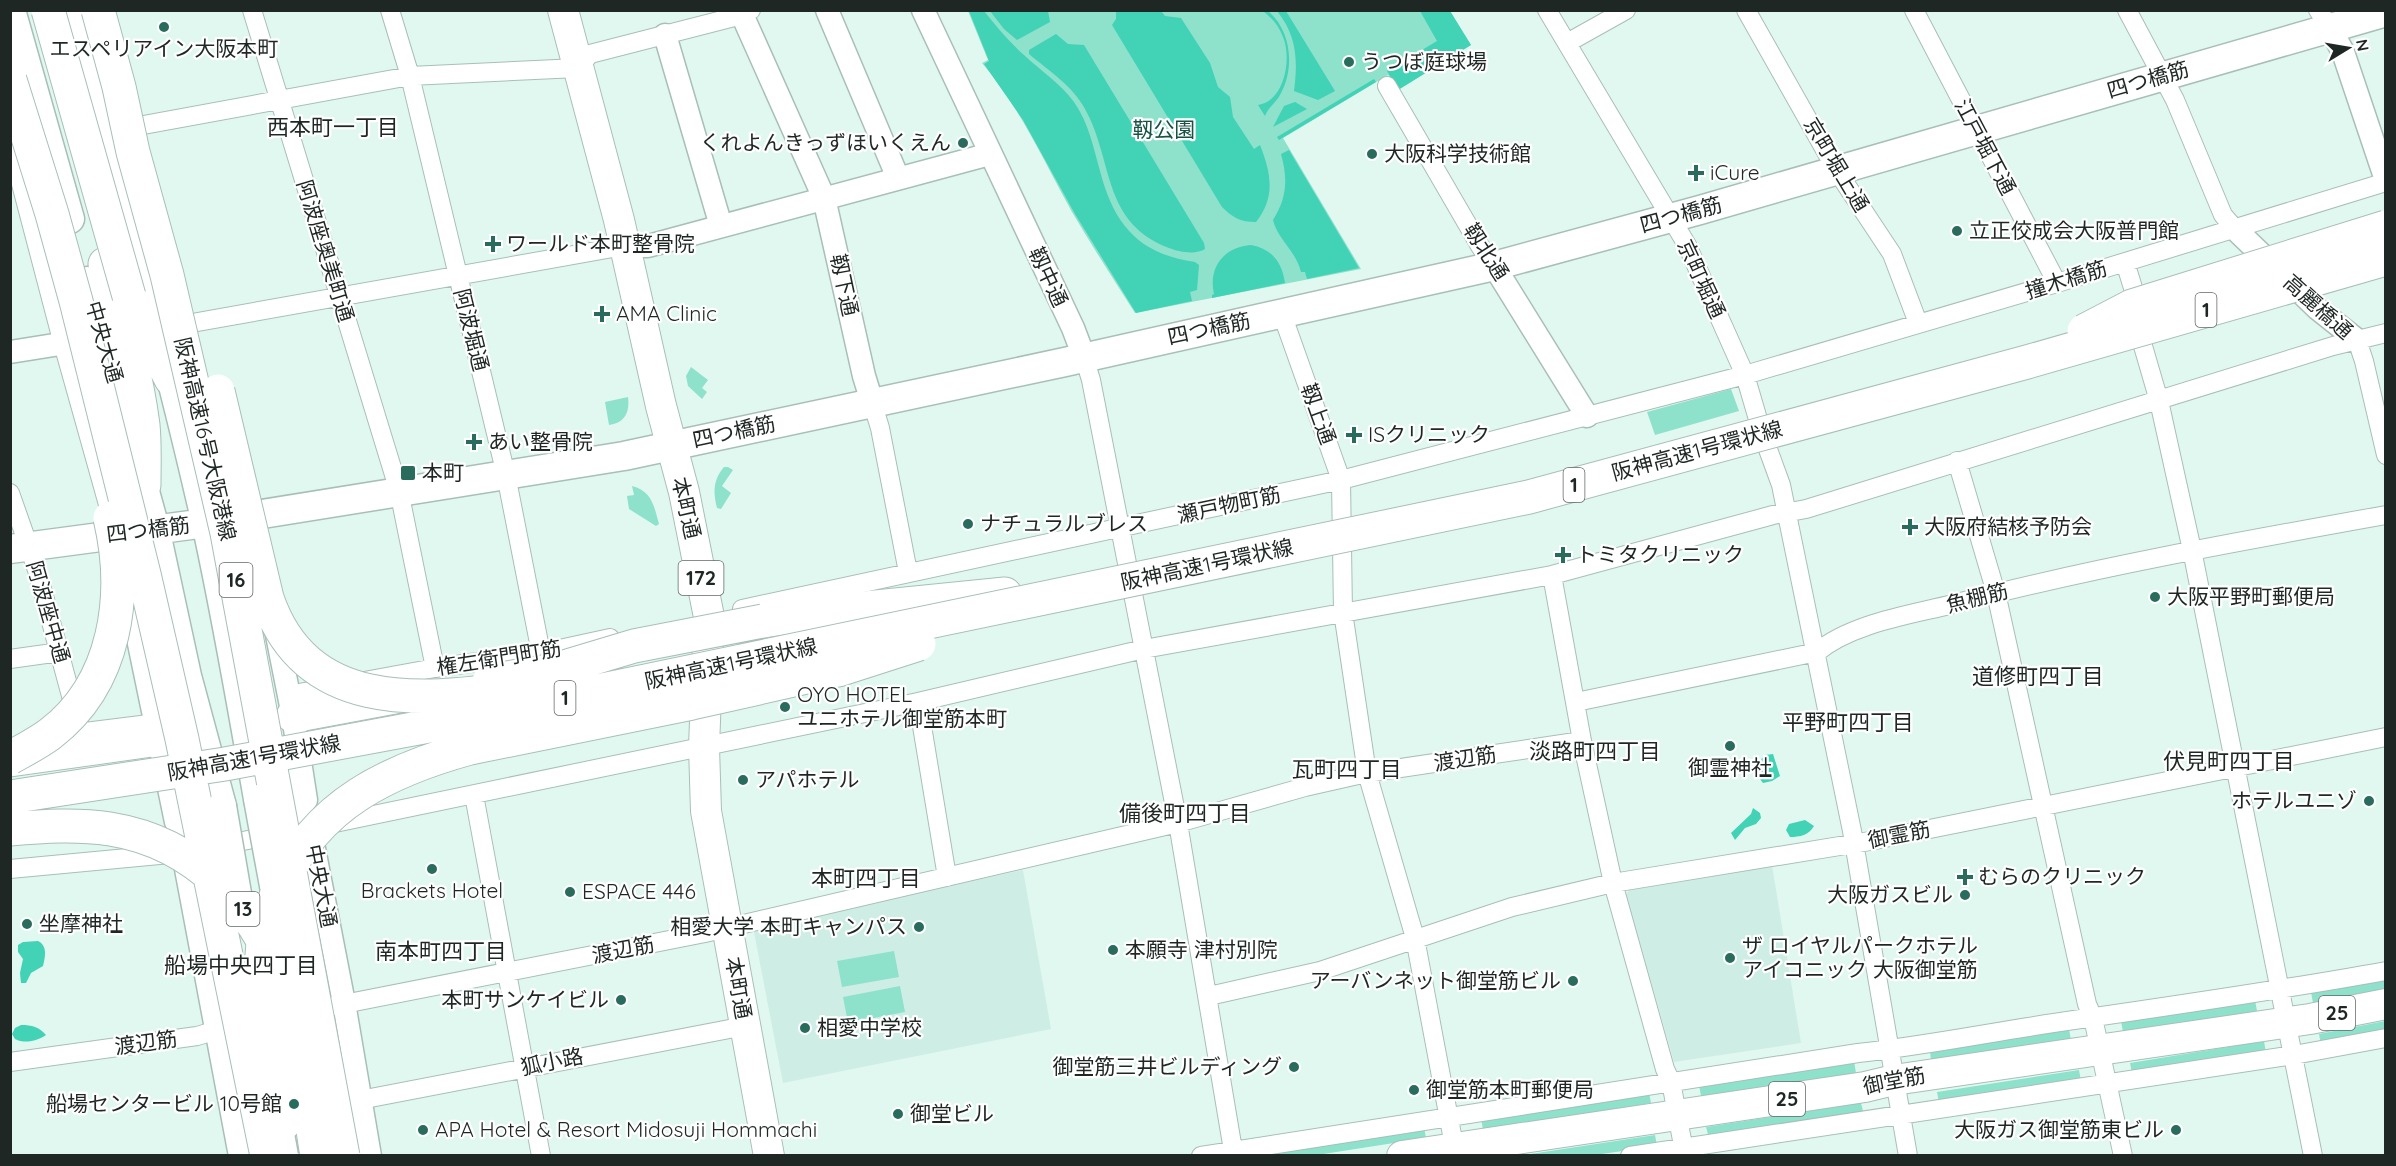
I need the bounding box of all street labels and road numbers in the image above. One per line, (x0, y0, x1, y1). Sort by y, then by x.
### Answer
street label: 四つ橋筋 (2104, 55, 2192, 103)
street label: 江戸堀下通 (1950, 94, 2022, 199)
street label: 京町堀上通 (1799, 113, 1875, 216)
street label: 阿波座奥美町通 (292, 177, 360, 325)
street label: 四つ橋筋 (1637, 191, 1725, 237)
street label: 靱北通 (1459, 218, 1515, 285)
street label: 京町堀通 (1672, 235, 1731, 322)
street label: 靱中通 (1024, 243, 1074, 311)
street label: 靱下通 (826, 251, 864, 318)
street label: 撞木橋筋 (2022, 254, 2110, 304)
street label: 高麗橋通 (2279, 268, 2359, 344)
street label: 阿波堀通 (449, 286, 495, 374)
road number: 1 (2196, 293, 2216, 327)
street label: 中央大通 (81, 298, 129, 386)
street label: 四つ橋筋 (1165, 307, 1253, 349)
street label: 阪神高速16号大阪港線 (170, 334, 242, 543)
street label: 靱上通 (1296, 380, 1342, 448)
street label: 四つ橋筋 (690, 410, 778, 452)
street label: 阪神高速1号環状線 (1608, 415, 1785, 485)
road number: 1 (1564, 468, 1584, 502)
street label: 本町通 (667, 474, 707, 541)
street label: 瀬戸物町筋 (1175, 480, 1283, 528)
street label: 四つ橋筋 (105, 511, 191, 547)
street label: 阪神高速1号環状線 (1118, 533, 1295, 595)
street label: 阿波座中通 (22, 558, 76, 666)
road number: 172 (678, 561, 724, 595)
road number: 16 (220, 563, 252, 597)
street label: 魚棚筋 (1943, 577, 2010, 617)
street label: 阪神高速1号環状線 (642, 632, 819, 694)
street label: 権左衛門町筋 (435, 634, 563, 680)
road number: 1 (554, 681, 576, 715)
street label: 阪神高速1号環状線 (165, 729, 343, 785)
street label: 渡辺筋 (1432, 740, 1498, 776)
street label: 御霊筋 (1865, 815, 1932, 853)
street label: 中央大通 (301, 842, 343, 930)
road number: 13 (226, 892, 260, 926)
street label: 渡辺筋 (589, 930, 656, 968)
street label: 本町通 (721, 955, 757, 1021)
road number: 25 (2319, 996, 2355, 1030)
street label: 渡辺筋 (113, 1025, 179, 1059)
street label: 狐小路 (518, 1042, 585, 1080)
street label: 御堂筋 (1860, 1061, 1927, 1099)
road number: 25 (1769, 1082, 1805, 1116)

